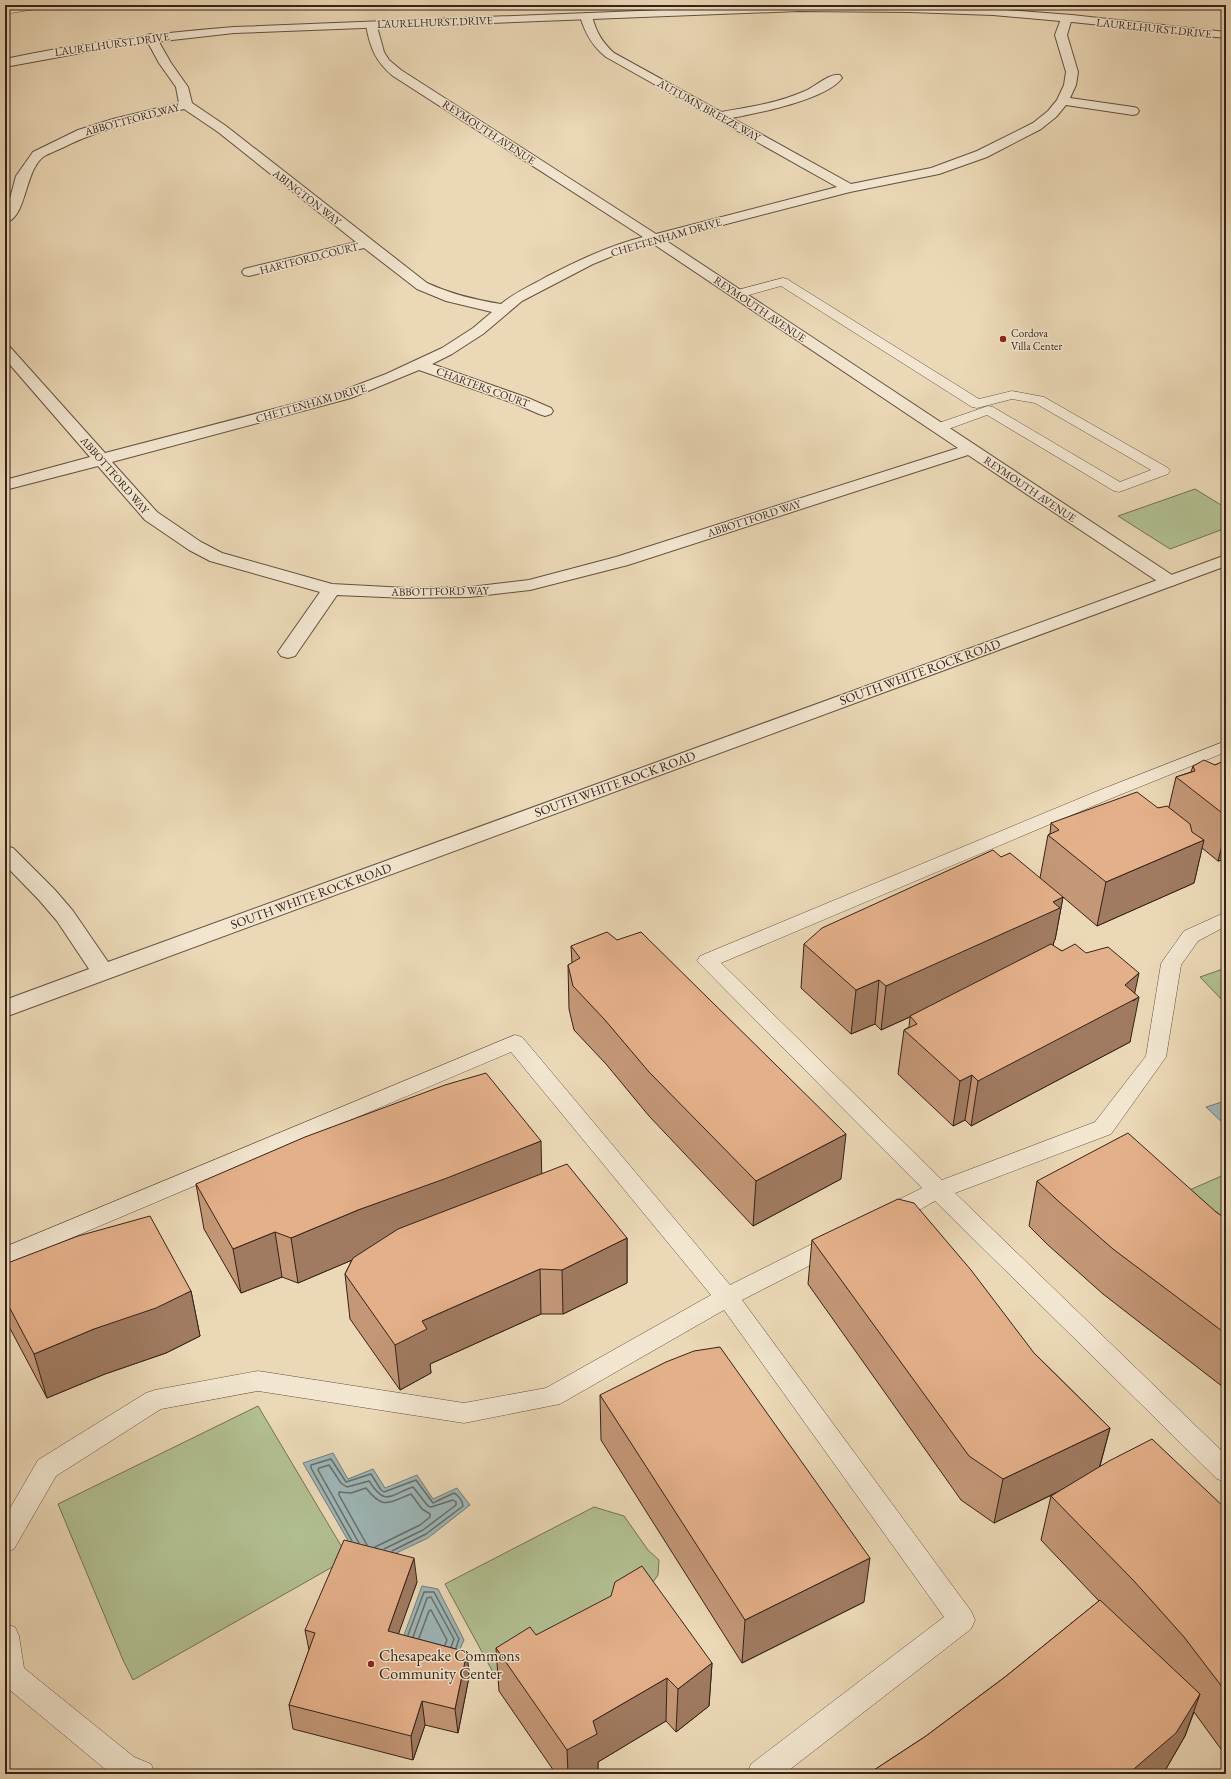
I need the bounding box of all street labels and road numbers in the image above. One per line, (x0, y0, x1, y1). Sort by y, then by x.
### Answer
street label: LAURELHURST DRIVE (377, 13, 493, 31)
street label: LAURELHURST DRIVE (1096, 15, 1212, 41)
street label: LAURELHURST DRIVE (54, 29, 170, 59)
street label: AUTUMN BREEZE WAY (654, 75, 763, 144)
street label: REYMOUTH AVENUE (440, 97, 538, 167)
street label: ABBOTTFORD WAY (82, 99, 182, 139)
street label: ABINGTON WAY (269, 165, 344, 228)
street label: CHETTENHAM DRIVE (609, 214, 723, 260)
street label: HARTFORD COURT (258, 239, 361, 277)
street label: REYMOUTH AVENUE (711, 273, 809, 345)
street label: CHARTERS COURT (434, 364, 532, 411)
street label: CHETTENHAM DRIVE (254, 380, 368, 426)
street label: ABBOTTFORD WAY (77, 433, 153, 517)
street label: REYMOUTH AVENUE (981, 453, 1079, 525)
street label: ABBOTTFORD WAY (704, 496, 803, 540)
street label: ABBOTTFORD WAY (390, 583, 490, 599)
street label: SOUTH WHITE ROCK ROAD (837, 635, 1003, 709)
street label: SOUTH WHITE ROCK ROAD (532, 747, 698, 821)
street label: SOUTH WHITE ROCK ROAD (228, 859, 394, 933)

